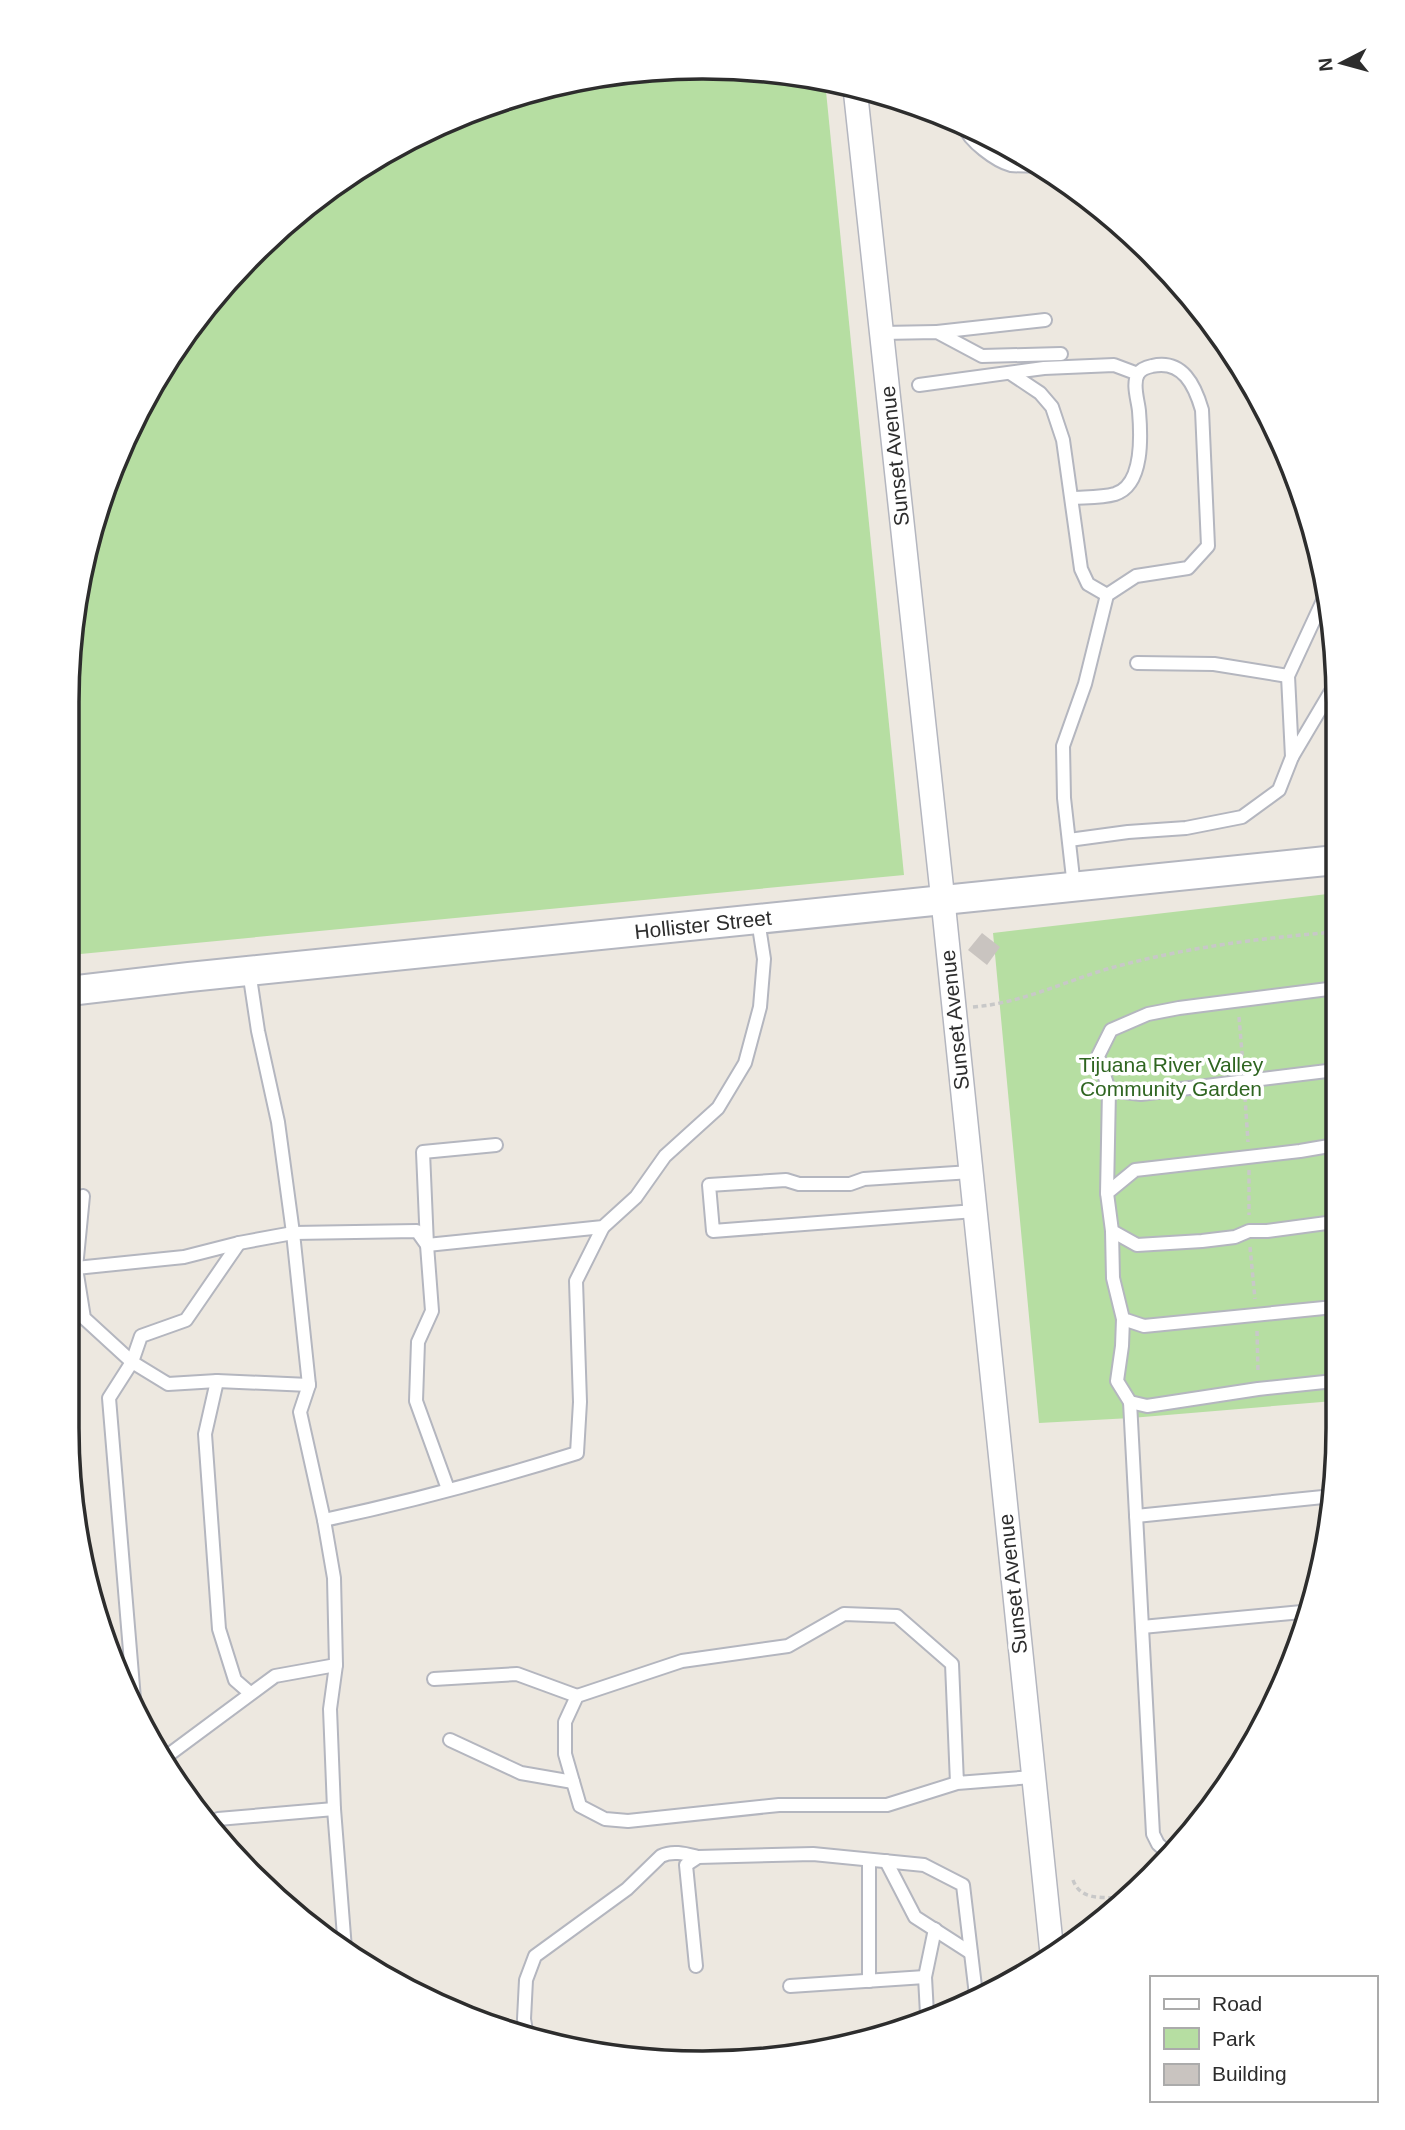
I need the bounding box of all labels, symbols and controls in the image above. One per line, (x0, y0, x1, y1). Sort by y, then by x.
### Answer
north arrow (1307, 28, 1377, 98)
text: N (1314, 57, 1337, 73)
street label: Sunset Avenue (876, 385, 913, 527)
street label: Hollister Street (633, 906, 773, 943)
street label: Sunset Avenue (936, 949, 973, 1091)
park label: Tijuana River Valley Community Garden (1079, 1053, 1264, 1100)
street label: Sunset Avenue (994, 1513, 1031, 1655)
legend (1150, 1976, 1377, 2102)
text: Road (1212, 1992, 1262, 2015)
text: Park (1212, 2027, 1256, 2050)
text: Building (1212, 2062, 1287, 2085)

